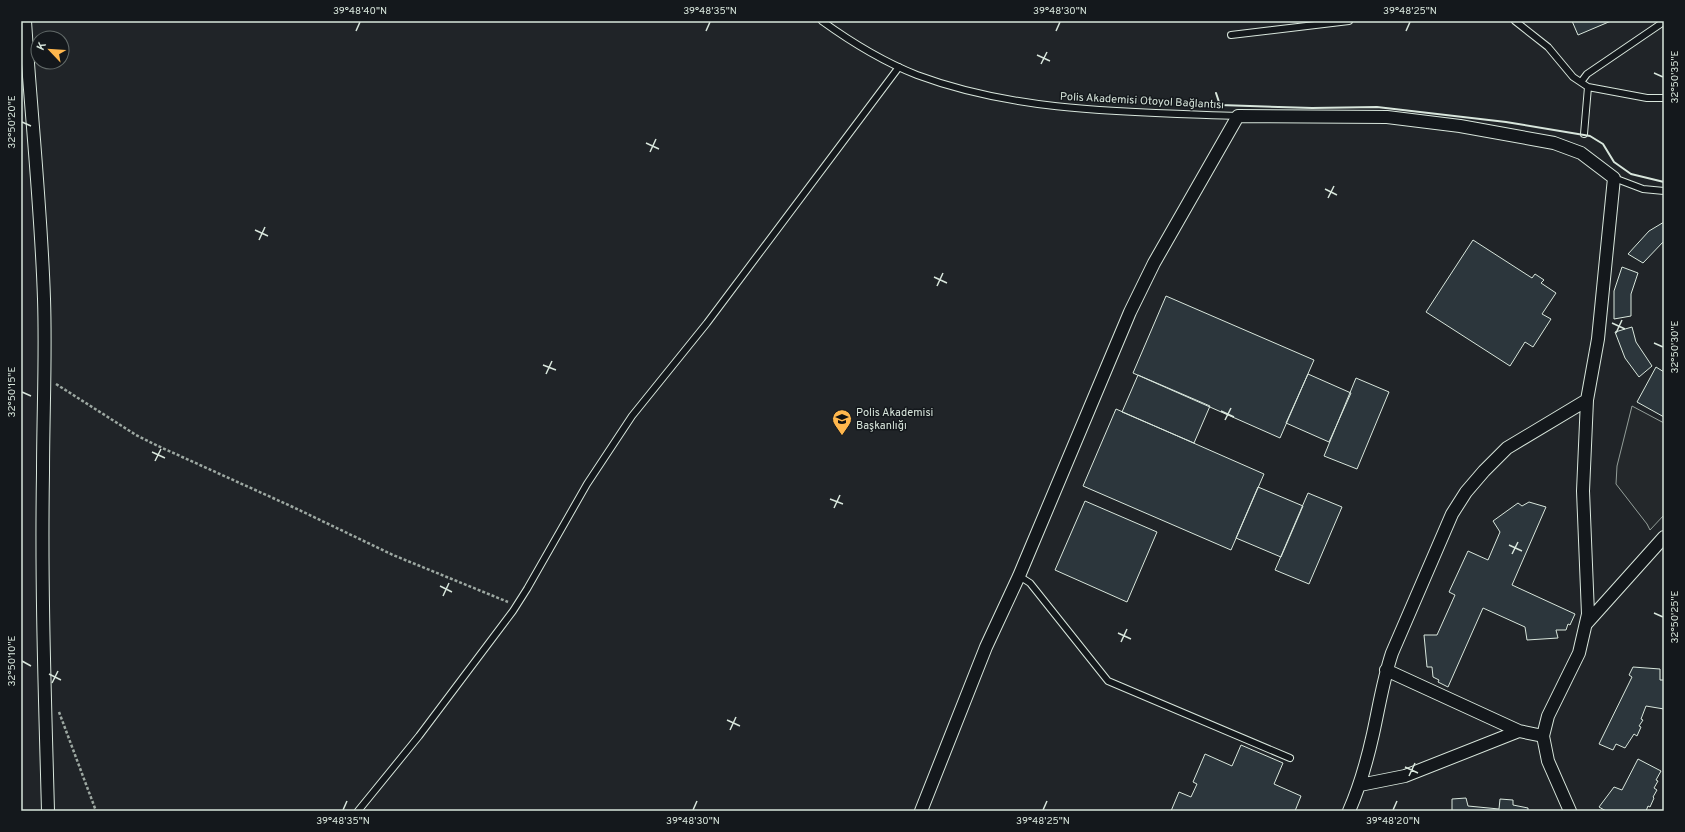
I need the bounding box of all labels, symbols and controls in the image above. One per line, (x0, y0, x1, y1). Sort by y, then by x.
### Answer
text: 39°48'40"N (333, 5, 387, 18)
text: 39°48'35"N (683, 5, 737, 18)
text: 39°48'30"N (1033, 5, 1087, 18)
text: 39°48'25"N (1383, 5, 1437, 18)
north arrow (30, 30, 70, 70)
text: K (34, 40, 50, 53)
text: 32°50'35"E (1669, 50, 1682, 104)
street label: Polis Akademisi Otoyol Bağlantısı (1060, 90, 1224, 112)
text: 32°50'20"E (6, 95, 19, 149)
text: 32°50'30"E (1669, 320, 1682, 374)
text: 32°50'15"E (6, 367, 19, 417)
place label: Polis Akademisi Başkanlığı (856, 406, 933, 433)
school or university icon: Polis Akademisi Başkanlığı (831, 408, 853, 436)
text: 32°50'25"E (1669, 590, 1682, 644)
text: 32°50'10"E (6, 636, 19, 686)
text: 39°48'35"N (316, 815, 370, 828)
text: 39°48'30"N (666, 815, 720, 828)
text: 39°48'25"N (1016, 815, 1070, 828)
text: 39°48'20"N (1366, 815, 1420, 828)

